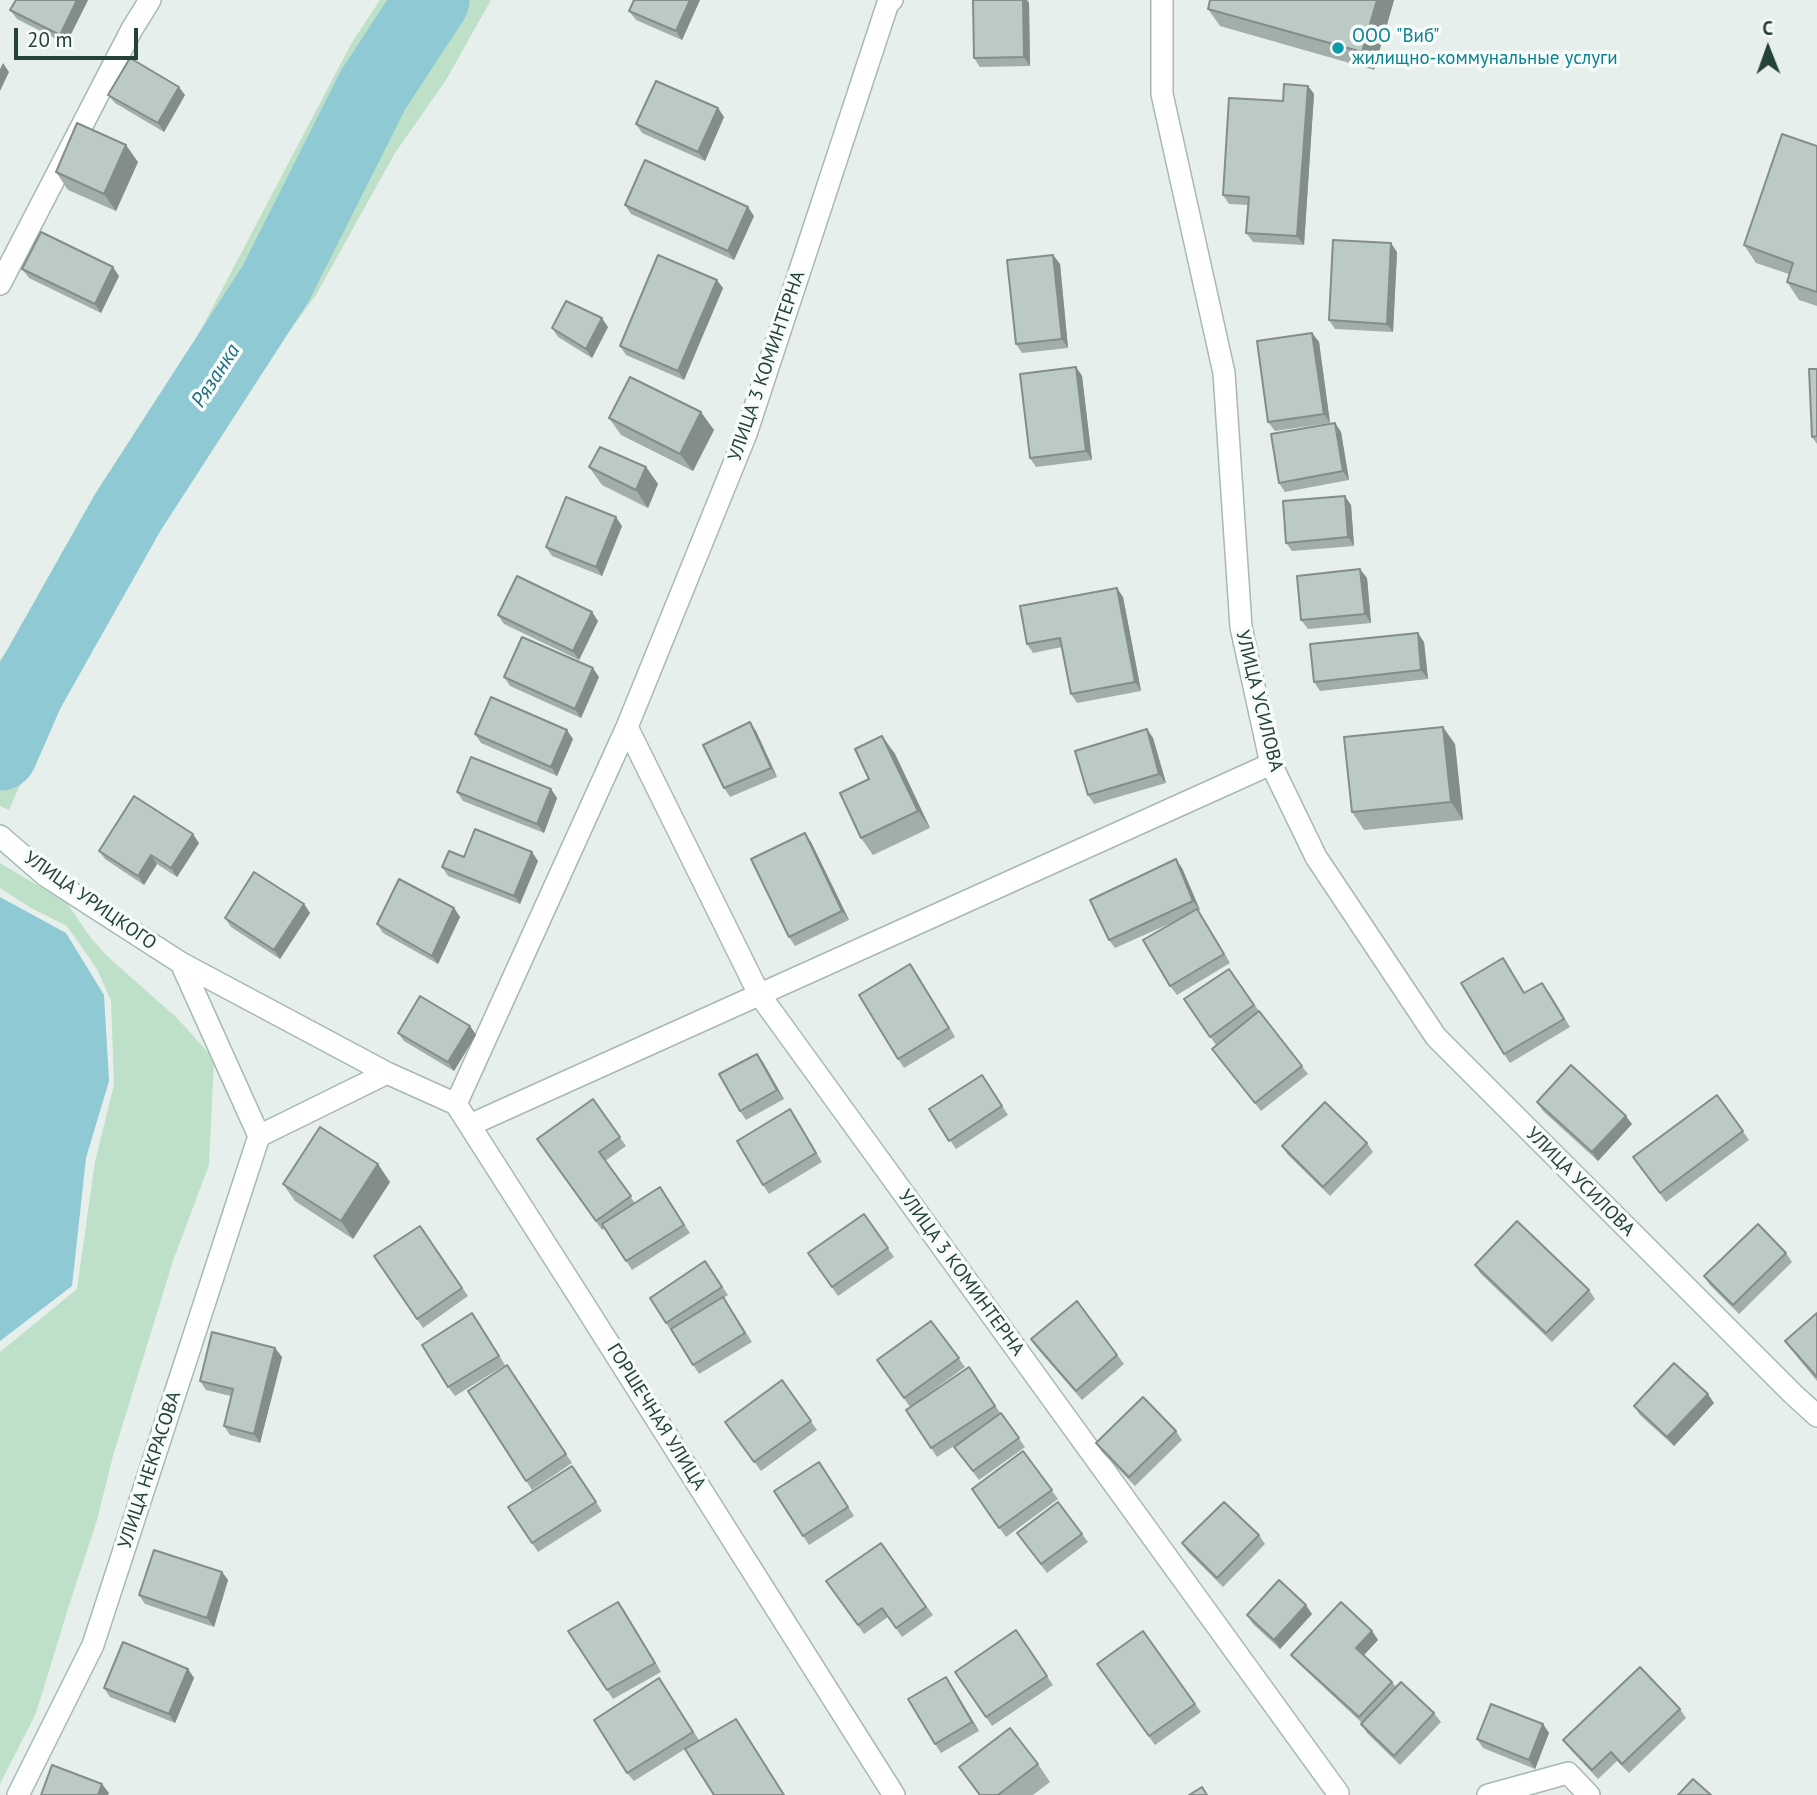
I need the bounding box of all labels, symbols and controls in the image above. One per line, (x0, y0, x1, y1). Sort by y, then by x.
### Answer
scale bar (18, 14, 142, 58)
north arrow (1733, 14, 1803, 84)
text: С (1762, 16, 1773, 40)
text: 20 m (27, 26, 73, 53)
place label: ООО "Виб" жилищно-коммунальные услуги (1352, 26, 1618, 70)
marker: ООО "Виб" жилищно-коммунальные услуги (1330, 40, 1346, 56)
street label: УЛИЦА 3 КОМИНТЕРНА (724, 268, 810, 464)
water label: Рязанка (186, 340, 246, 412)
street label: УЛИЦА УСИЛОВА (1230, 628, 1288, 774)
street label: УЛИЦА УРИЦКОГО (19, 847, 161, 955)
street label: УЛИЦА УСИЛОВА (1521, 1123, 1639, 1241)
street label: УЛИЦА 3 КОМИНТЕРНА (893, 1186, 1029, 1360)
street label: ГОРШЕЧНАЯ УЛИЦА (602, 1339, 710, 1495)
street label: УЛИЦА НЕКРАСОВА (114, 1388, 186, 1552)

